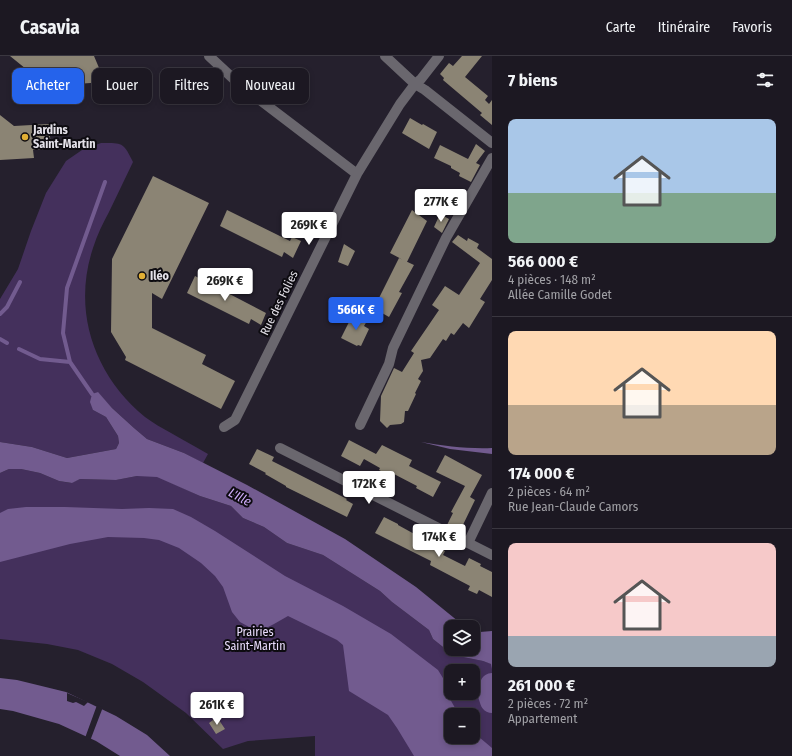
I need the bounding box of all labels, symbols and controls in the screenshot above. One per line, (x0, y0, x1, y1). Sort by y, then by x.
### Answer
text: Casavia (20, 16, 80, 39)
text: Carte (606, 19, 636, 36)
text: Itinéraire (658, 19, 710, 36)
text: Favoris (732, 19, 772, 36)
chip: Acheter (12, 68, 84, 104)
chip: Louer (92, 68, 152, 104)
chip: Filtres (160, 68, 223, 104)
chip: Nouveau (231, 68, 309, 104)
icon: filters (754, 69, 776, 91)
text: 7 biens (508, 70, 557, 91)
place label: Jardins Saint-Martin (32, 123, 95, 151)
marker: Jardins Saint-Martin (20, 132, 30, 142)
icon: home (606, 145, 678, 217)
pin: 277K € (408, 189, 474, 223)
text: 277K € (424, 194, 458, 209)
pin: 269K € (276, 212, 342, 246)
text: 269K € (291, 217, 327, 232)
text: 566 000 € (508, 251, 578, 272)
pin: 269K € (192, 268, 258, 302)
street label: Rue des Folies (257, 268, 301, 338)
place label: Iléo (150, 269, 170, 283)
marker: Iléo (137, 271, 147, 281)
text: 4 pièces · 148 m² (508, 272, 596, 287)
text: 269K € (207, 273, 243, 288)
text: Allée Camille Godet (508, 287, 612, 302)
pin: 566K € (323, 297, 389, 331)
text: 566K € (337, 302, 375, 317)
icon: home (606, 357, 678, 429)
text: 174 000 € (508, 463, 575, 484)
pin: 172K € (336, 471, 402, 505)
text: 172K € (352, 476, 386, 491)
text: 2 pièces · 64 m² (508, 484, 590, 499)
water label: L'Ille (226, 485, 254, 509)
text: Rue Jean-Claude Camors (508, 499, 638, 514)
pin: 174K € (406, 524, 472, 558)
text: 174K € (422, 529, 456, 544)
icon: home (606, 569, 678, 641)
map controls (444, 620, 480, 744)
button: layers (444, 620, 480, 656)
park label: Prairies Saint-Martin (225, 625, 285, 653)
button: + (444, 664, 480, 700)
text: 261 000 € (508, 675, 575, 696)
pin: 261K € (184, 692, 250, 726)
text: 2 pièces · 72 m² (508, 696, 588, 711)
text: 261K € (200, 697, 234, 712)
button: − (444, 708, 480, 744)
text: Appartement (508, 711, 577, 726)

